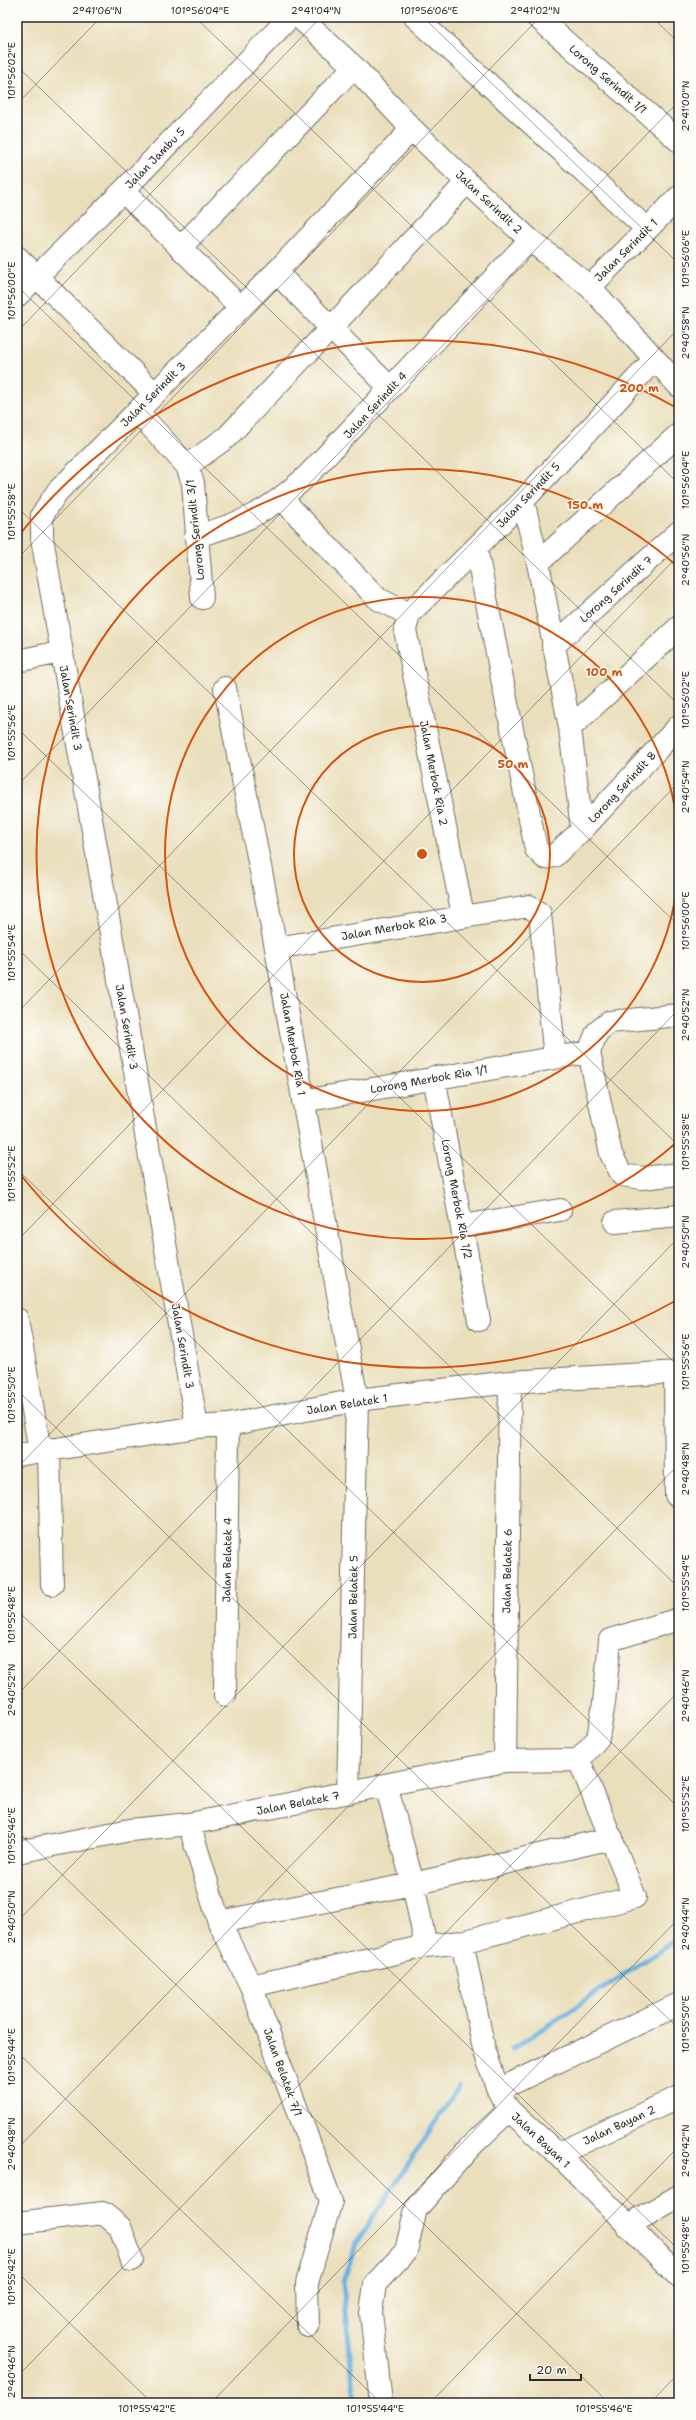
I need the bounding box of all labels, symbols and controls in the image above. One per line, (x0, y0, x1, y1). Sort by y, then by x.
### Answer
text: 2°41'06"N (72, 4, 122, 17)
text: 101°56'04"E (171, 4, 229, 17)
text: 2°41'04"N (291, 4, 341, 17)
text: 101°56'06"E (400, 4, 458, 17)
text: 2°41'02"N (510, 4, 560, 17)
street label: Lorong Serindit 1/1 (566, 41, 650, 117)
text: 101°56'02"E (5, 42, 18, 100)
text: 2°41'00"N (679, 81, 692, 131)
street label: Jalan Jambu 5 (122, 124, 189, 192)
street label: Jalan Serindit 2 (452, 167, 525, 237)
street label: Jalan Serindit 1 (592, 216, 661, 285)
text: 101°56'06"E (679, 230, 692, 288)
text: 101°56'00"E (5, 262, 18, 320)
text: 2°40'58"N (679, 306, 692, 360)
street label: Jalan Serindit 3 (117, 358, 189, 430)
street label: Jalan Serindit 4 (340, 368, 411, 442)
text: 200 m (619, 380, 659, 396)
text: 101°56'04"E (679, 451, 692, 509)
street label: Jalan Serindit 5 (493, 459, 564, 531)
street label: Lorong Serindit 3/1 (183, 479, 208, 581)
text: 101°55'58"E (5, 483, 18, 541)
text: 150 m (567, 497, 603, 513)
text: 2°40'56"N (679, 534, 692, 586)
street label: Lorong Serindit 7 (577, 552, 656, 626)
street label: Jalan Serindit 3 (56, 664, 85, 752)
text: 100 m (586, 664, 623, 680)
text: 101°56'02"E (679, 671, 692, 729)
text: 101°55'56"E (5, 705, 18, 762)
street label: Jalan Merbok Ria 2 (416, 719, 451, 827)
street label: Lorong Serindit 8 (585, 748, 660, 827)
text: 50 m (498, 756, 529, 772)
text: 2°40'54"N (679, 760, 692, 814)
centre of rings (415, 847, 429, 861)
text: 101°56'00"E (679, 892, 692, 950)
street label: Jalan Merbok Ria 3 (340, 911, 448, 944)
text: 101°55'54"E (5, 924, 18, 982)
street label: Jalan Serindit 3 (112, 983, 141, 1071)
text: 2°40'52"N (679, 989, 692, 1041)
street label: Jalan Merbok Ria 1 (276, 992, 309, 1097)
street label: Lorong Merbok Ria 1/1 (369, 1062, 489, 1097)
text: 101°55'58"E (679, 1113, 692, 1171)
street label: Lorong Merbok Ria 1/2 (438, 1138, 476, 1260)
text: 101°55'52"E (5, 1145, 18, 1203)
text: 2°40'50"N (679, 1215, 692, 1269)
street label: Jalan Serindit 3 (168, 1302, 197, 1390)
text: 101°55'56"E (679, 1334, 692, 1391)
text: 101°55'50"E (5, 1366, 18, 1424)
street label: Jalan Belatek 1 (306, 1391, 389, 1418)
text: 2°40'48"N (679, 1442, 692, 1496)
street label: Jalan Belatek 4 (219, 1517, 236, 1603)
street label: Jalan Belatek 6 (499, 1528, 516, 1614)
text: 101°55'54"E (679, 1554, 692, 1612)
street label: Jalan Belatek 5 (345, 1555, 362, 1639)
text: 101°55'48"E (5, 1586, 18, 1644)
text: 2°40'52"N (5, 1664, 18, 1716)
text: 2°40'46"N (679, 1669, 692, 1723)
text: 101°55'52"E (679, 1775, 692, 1833)
street label: Jalan Belatek 7 (255, 1788, 341, 1819)
text: 101°55'46"E (5, 1807, 18, 1865)
text: 2°40'50"N (5, 1890, 18, 1944)
text: 2°40'44"N (679, 1897, 692, 1951)
text: 101°55'50"E (679, 1995, 692, 2053)
street label: Jalan Belatek 7/1 (260, 2026, 305, 2118)
text: 101°55'44"E (5, 2028, 18, 2086)
street label: Jalan Bayan 2 (581, 2102, 658, 2149)
street label: Jalan Bayan 1 (508, 2109, 573, 2171)
text: 2°40'48"N (5, 2117, 18, 2171)
text: 2°40'42"N (679, 2124, 692, 2178)
text: 101°55'48"E (679, 2216, 692, 2274)
text: 101°55'42"E (5, 2248, 18, 2306)
text: 2°40'46"N (5, 2345, 18, 2399)
scale bar (530, 2356, 581, 2382)
text: 20 m (536, 2362, 567, 2378)
text: 101°55'42"E (118, 2402, 176, 2415)
text: 101°55'44"E (346, 2402, 404, 2415)
text: 101°55'46"E (575, 2402, 633, 2415)

